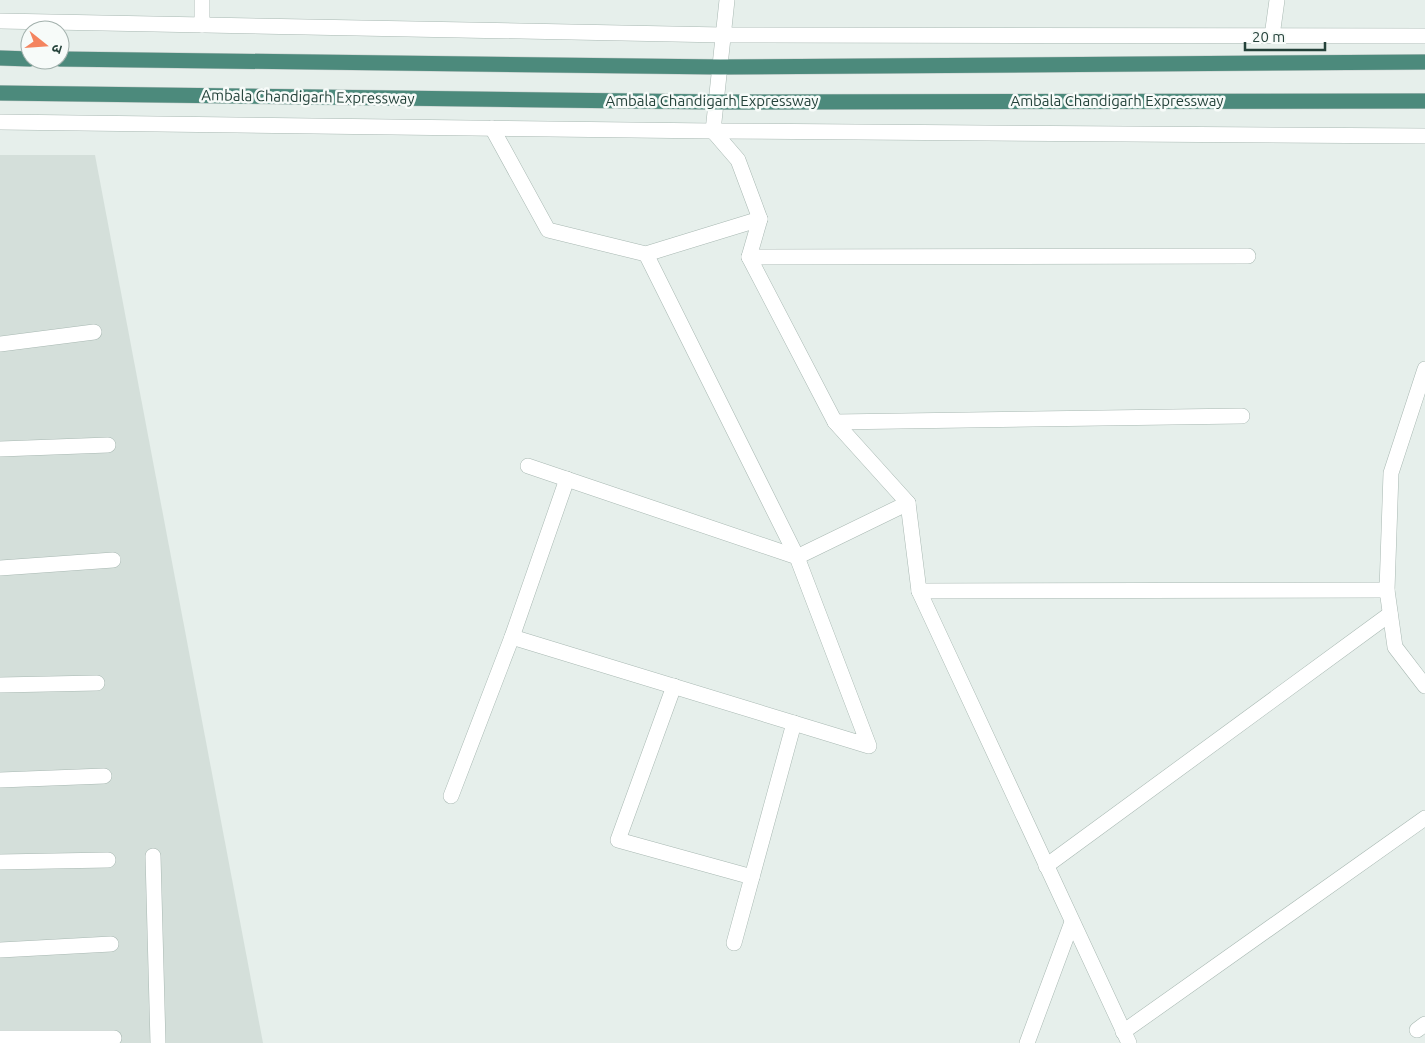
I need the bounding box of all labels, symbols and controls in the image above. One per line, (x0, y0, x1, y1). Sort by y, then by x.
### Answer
north arrow (20, 20, 70, 70)
scale bar (1245, 20, 1325, 52)
text: 20 m (1252, 28, 1285, 45)
text: उ (48, 43, 66, 56)
street label: Ambala Chandigarh Expressway (201, 86, 415, 107)
street label: Ambala Chandigarh Expressway (605, 92, 819, 109)
street label: Ambala Chandigarh Expressway (1010, 92, 1224, 109)

